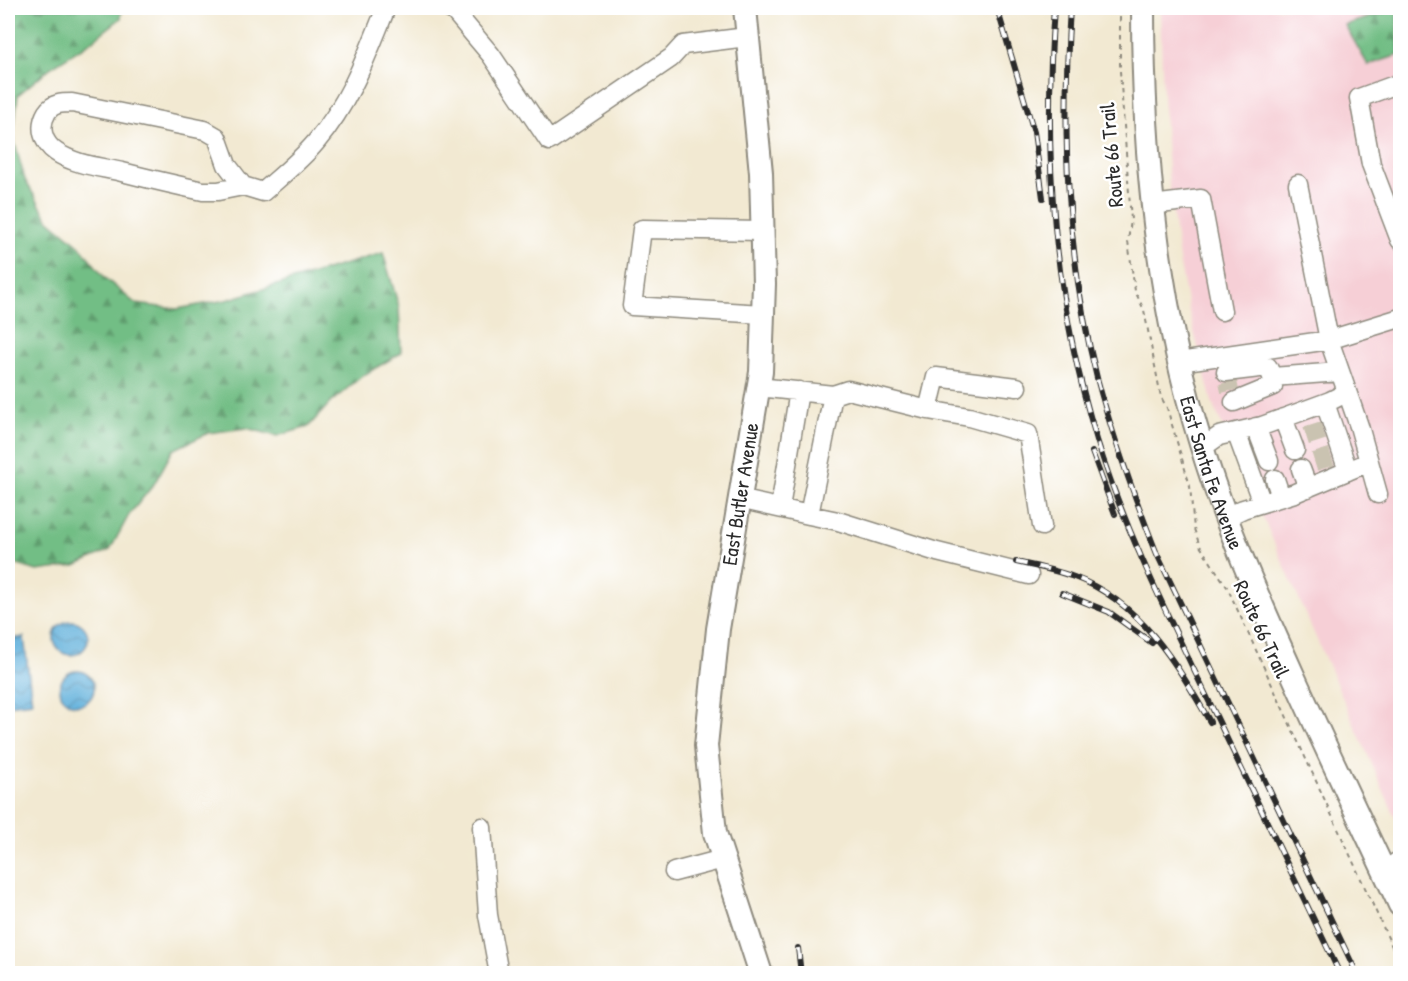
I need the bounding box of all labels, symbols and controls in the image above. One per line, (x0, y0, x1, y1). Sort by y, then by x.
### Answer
street label: Route 66 Trail (1092, 101, 1130, 208)
street label: East Santa Fe Avenue (1173, 393, 1251, 553)
street label: East Butler Avenue (714, 421, 766, 567)
street label: Route 66 Trail (1227, 575, 1297, 683)

